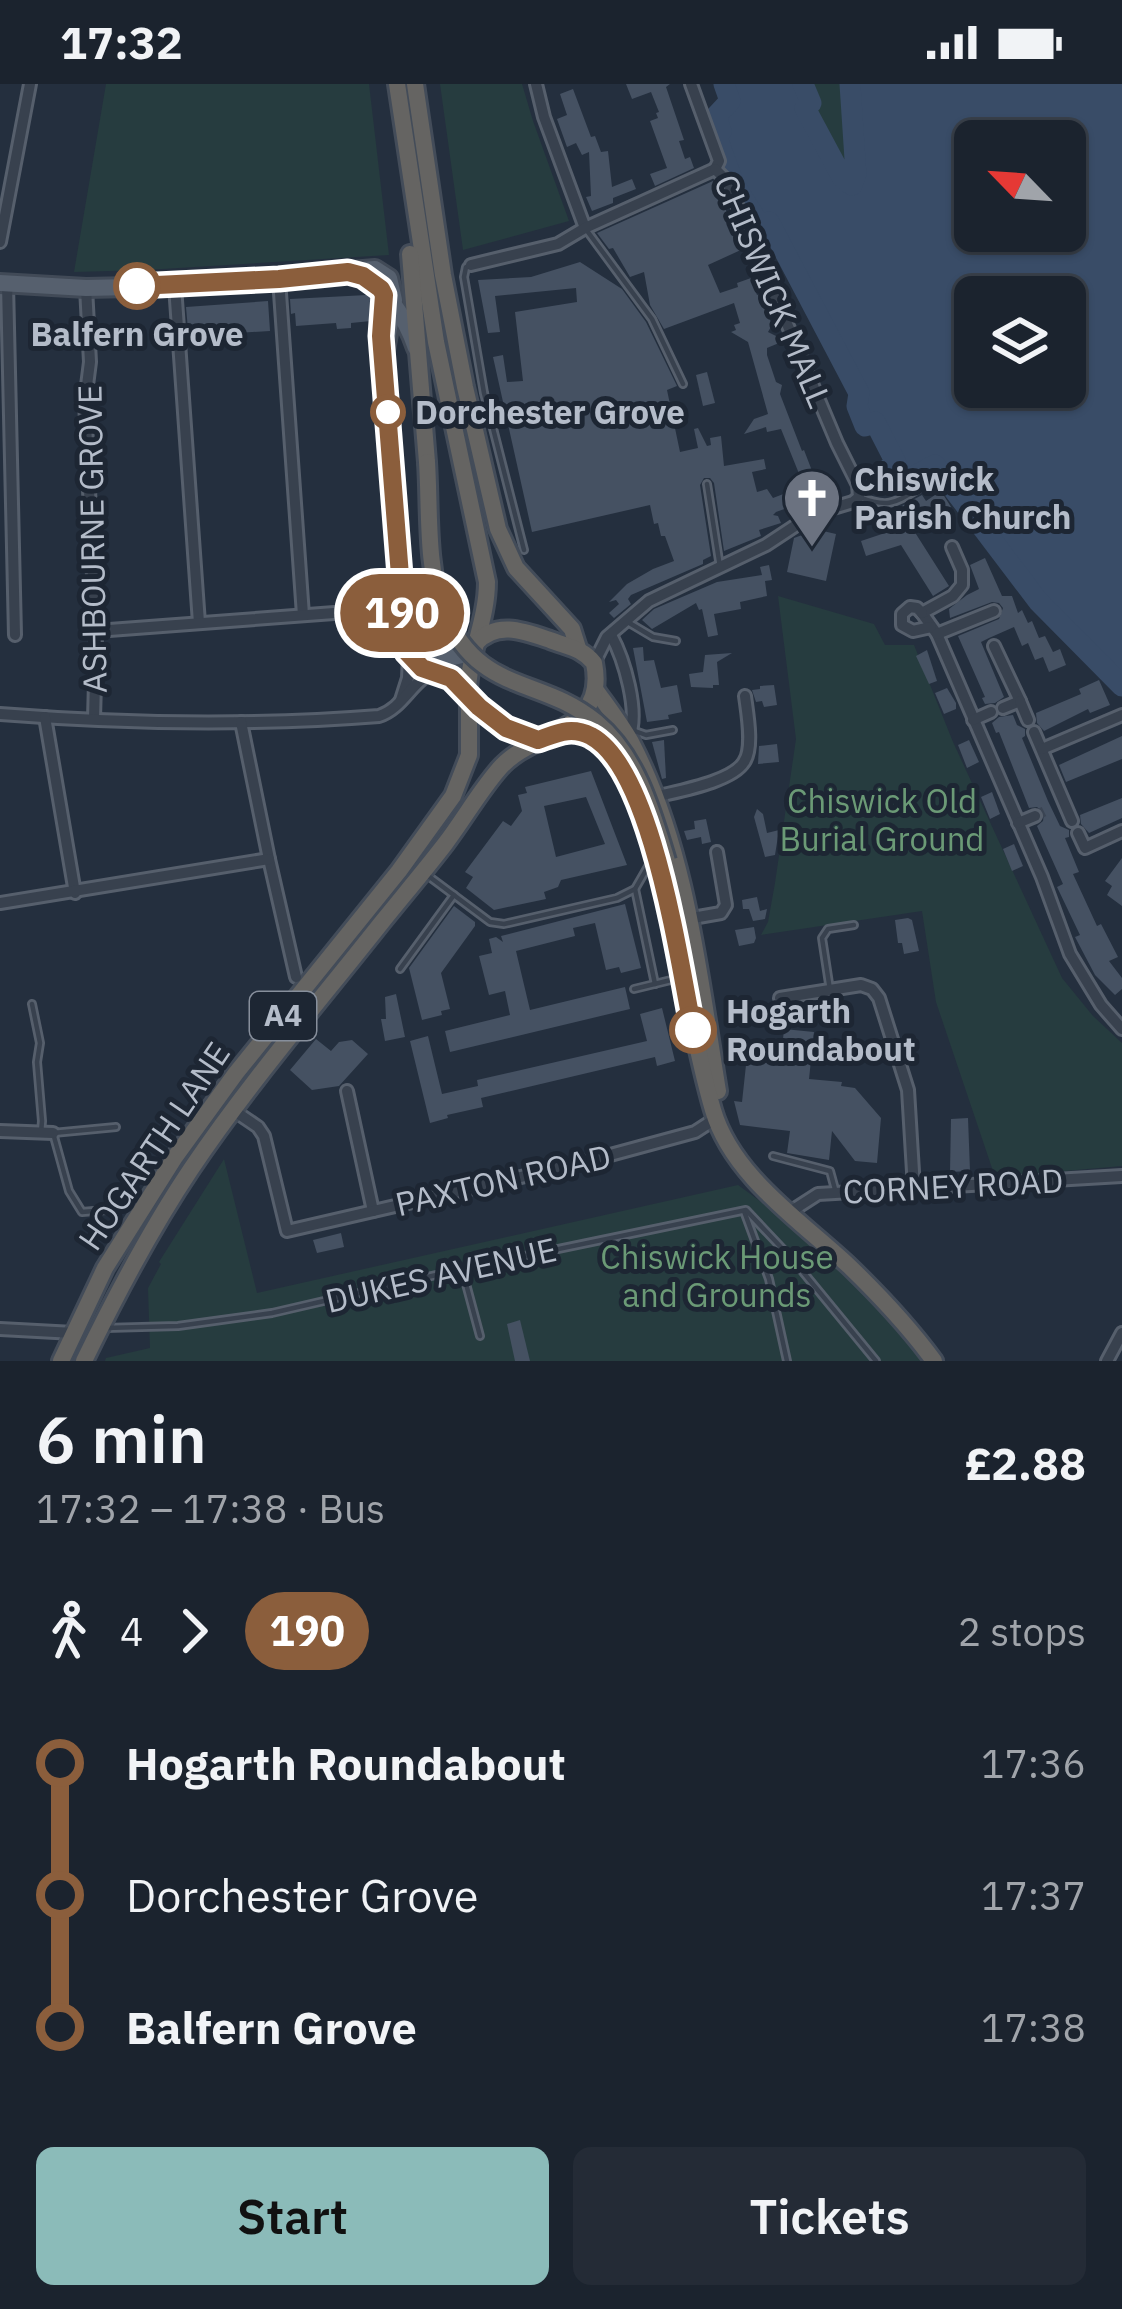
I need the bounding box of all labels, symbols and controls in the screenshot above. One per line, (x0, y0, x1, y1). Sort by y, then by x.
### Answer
text: 17:32 (60, 13, 183, 71)
north arrow (954, 120, 1086, 252)
map controls (954, 120, 1086, 408)
street label: CHISWICK MALL (705, 168, 842, 414)
marker: Balfern Grove (115, 264, 159, 308)
button: layers (954, 276, 1086, 408)
place label: Balfern Grove (30, 312, 244, 355)
street label: ASHBOURNE GROVE (67, 384, 116, 694)
place label: Dorchester Grove (415, 390, 685, 433)
marker: Dorchester Grove (372, 396, 404, 428)
place label: Chiswick Parish Church (854, 457, 1072, 538)
church icon: Chiswick Parish Church (781, 467, 843, 549)
line badge: 190 (333, 574, 471, 652)
text: 190 (364, 585, 440, 640)
park label: Chiswick Old Burial Ground (779, 779, 985, 860)
place label: Hogarth Roundabout (726, 989, 916, 1070)
road number: A4 (250, 992, 316, 1040)
marker: Hogarth Roundabout (671, 1008, 715, 1052)
street label: HOGARTH LANE (68, 1033, 239, 1258)
street label: PAXTON ROAD (391, 1134, 615, 1225)
street label: CORNEY ROAD (842, 1158, 1064, 1213)
street label: DUKES AVENUE (321, 1227, 561, 1322)
park label: Chiswick House and Grounds (600, 1235, 834, 1316)
text: 6 min (36, 1395, 207, 1481)
text: £2.88 (965, 1434, 1086, 1492)
text: 17:32 – 17:38 · Bus (36, 1483, 385, 1534)
icon: walk (36, 1598, 102, 1664)
icon: forward (161, 1598, 227, 1664)
text: 190 (269, 1603, 345, 1658)
text: 4 (120, 1606, 143, 1657)
text: 2 stops (958, 1606, 1086, 1657)
text: Hogarth Roundabout (126, 1734, 566, 1792)
text: 17:36 (981, 1738, 1086, 1789)
text: Dorchester Grove (126, 1866, 479, 1924)
text: 17:37 (981, 1870, 1086, 1921)
text: Balfern Grove (126, 1998, 417, 2056)
text: 17:38 (981, 2002, 1086, 2053)
button: Start (36, 2147, 549, 2285)
button: Tickets (573, 2147, 1086, 2285)

